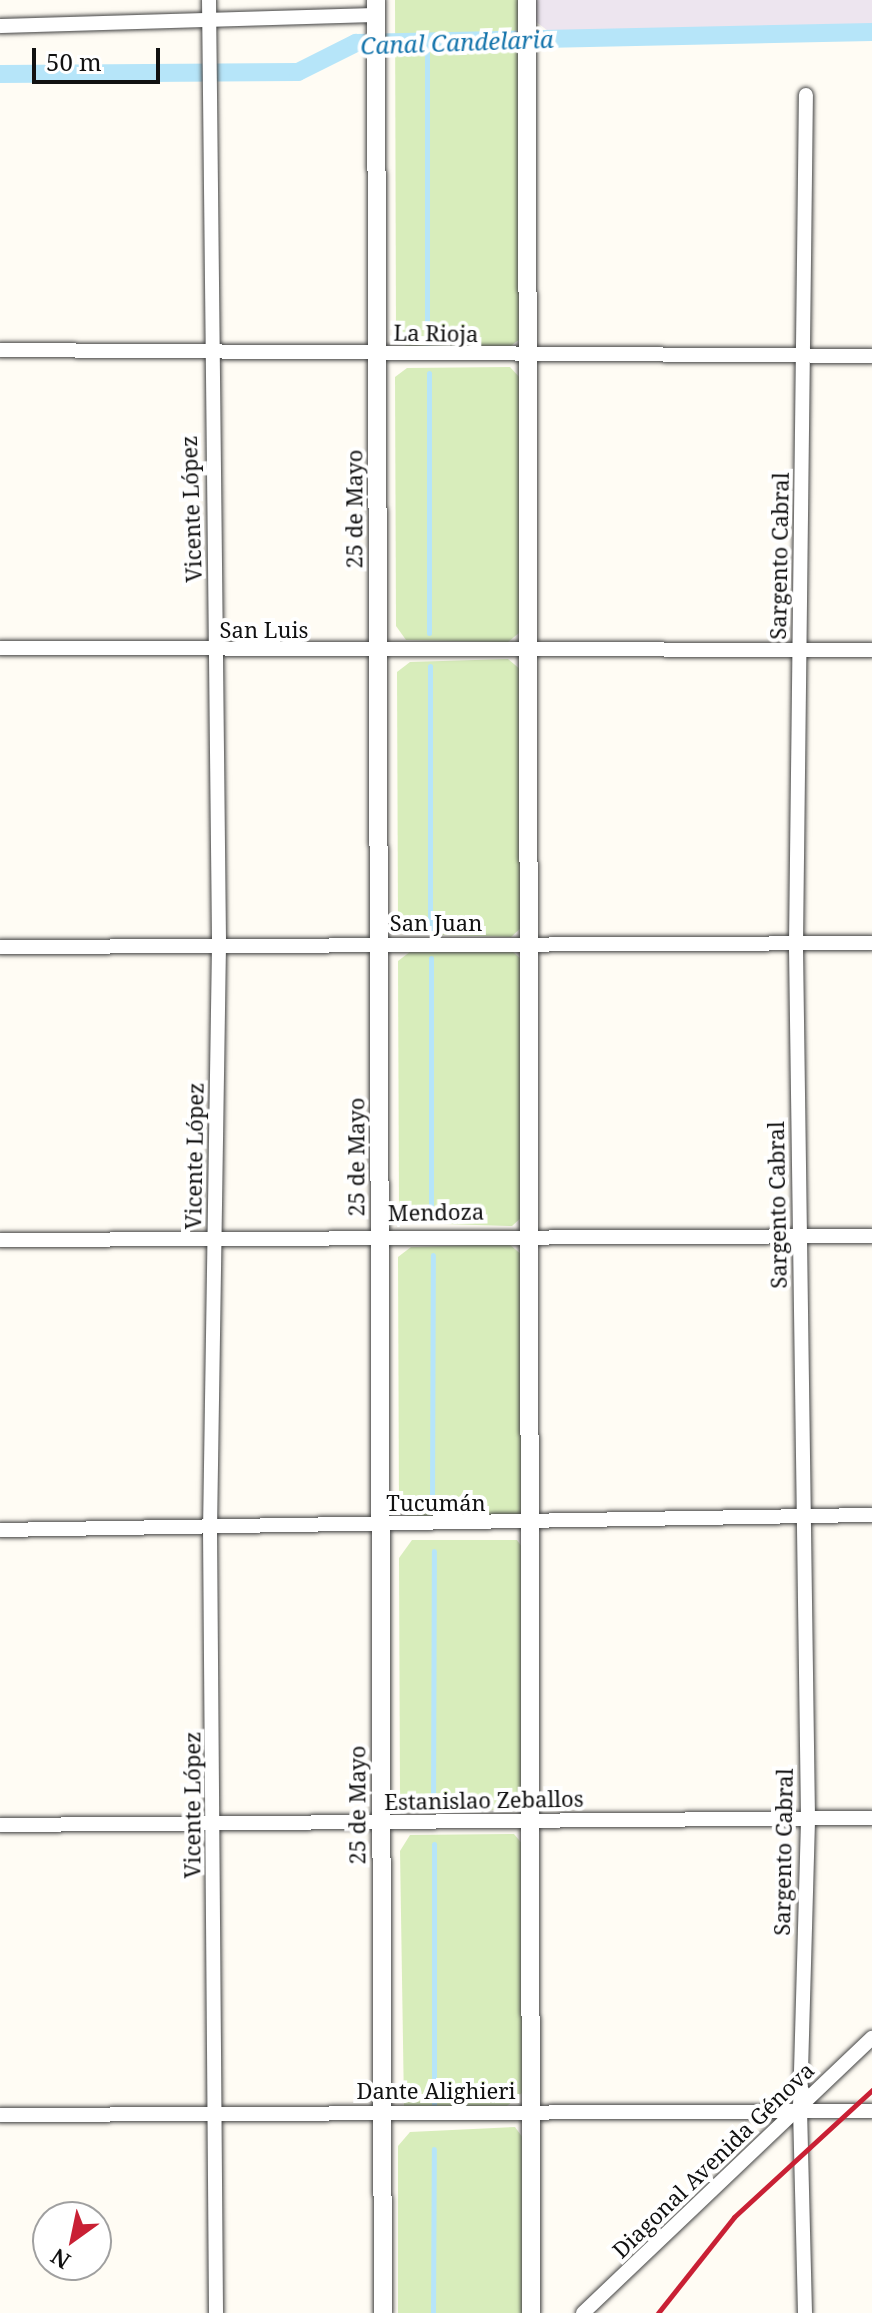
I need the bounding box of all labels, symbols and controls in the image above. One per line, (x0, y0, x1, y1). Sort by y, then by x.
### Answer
water label: Canal Candelaria (360, 24, 554, 60)
scale bar (36, 32, 164, 82)
text: 50 m (46, 45, 102, 78)
street label: La Rioja (393, 319, 479, 347)
street label: Vicente López (175, 435, 207, 583)
street label: 25 de Mayo (341, 449, 367, 569)
street label: Sargento Cabral (764, 472, 794, 640)
street label: San Luis (220, 617, 308, 643)
street label: San Juan (390, 910, 482, 936)
street label: Vicente López (180, 1082, 208, 1230)
street label: 25 de Mayo (343, 1097, 369, 1217)
street label: Sargento Cabral (762, 1121, 792, 1289)
street label: Mendoza (388, 1198, 484, 1226)
street label: Tucumán (386, 1490, 486, 1516)
street label: Vicente López (179, 1732, 205, 1878)
street label: 25 de Mayo (344, 1745, 370, 1865)
street label: Sargento Cabral (768, 1768, 798, 1936)
street label: Estanislao Zeballos (384, 1785, 584, 1815)
street label: Diagonal Avenida Génova (607, 2057, 819, 2263)
street label: Dante Alighieri (356, 2078, 516, 2104)
north arrow (32, 2201, 112, 2281)
text: N (45, 2242, 75, 2277)

